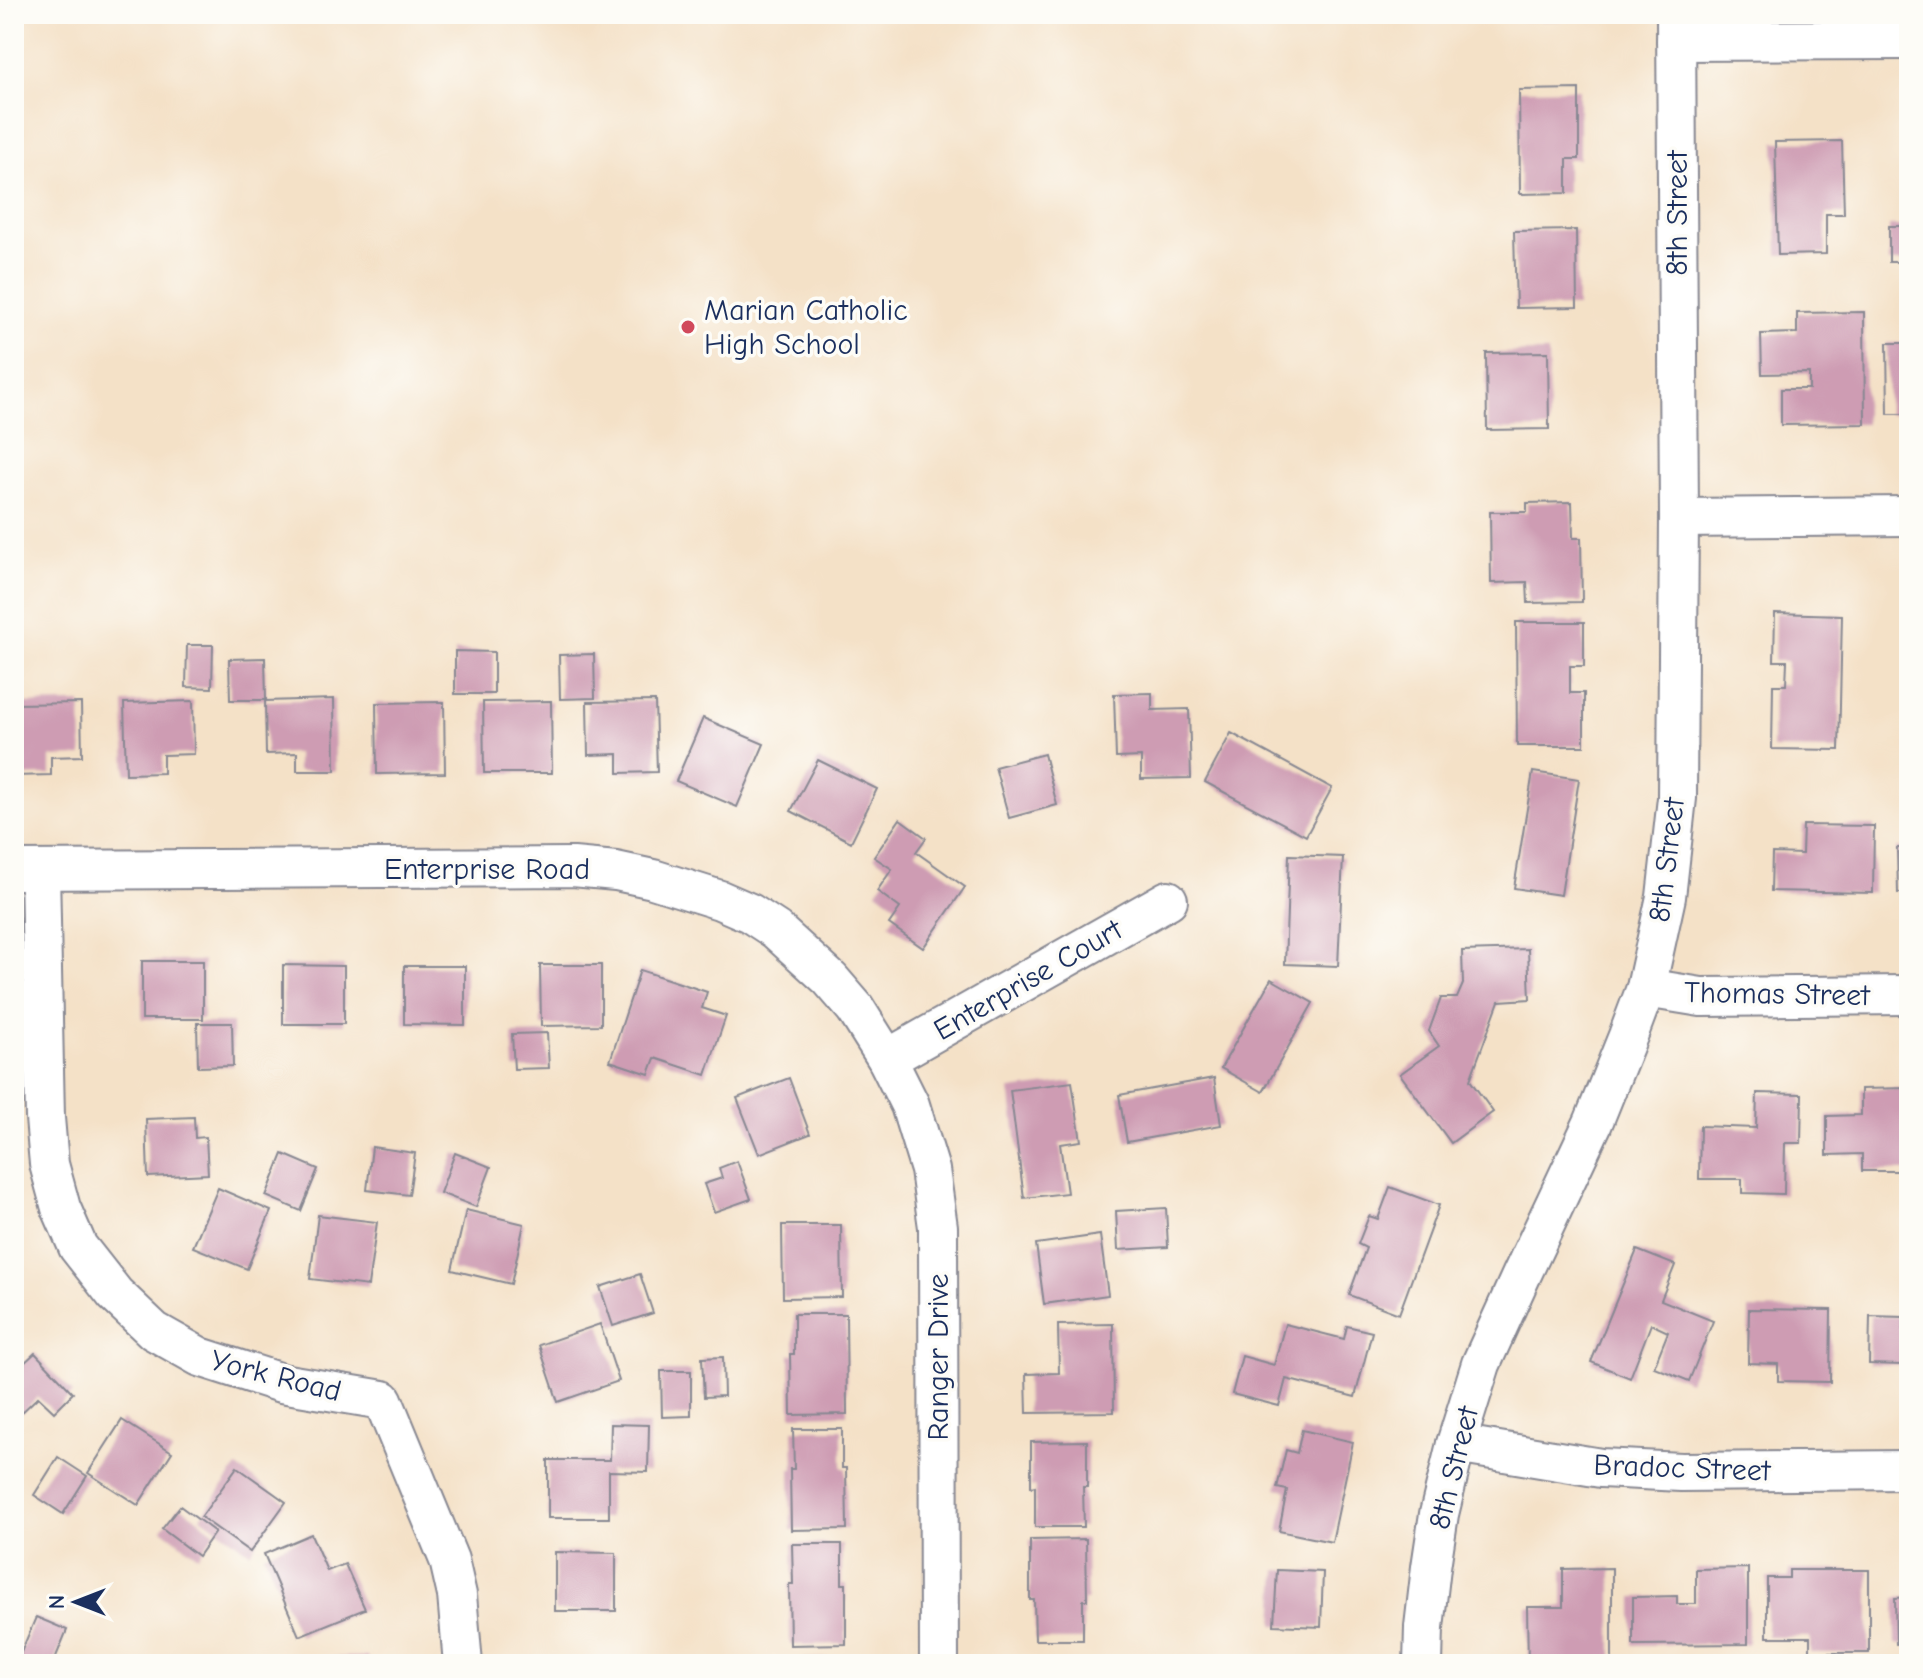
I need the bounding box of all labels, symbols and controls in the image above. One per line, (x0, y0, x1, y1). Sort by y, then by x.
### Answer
street label: 8th Street (1660, 149, 1695, 276)
place label: Marian Catholic High School (704, 293, 908, 362)
marker: Marian Catholic High School (679, 318, 697, 336)
street label: 8th Street (1642, 794, 1692, 924)
street label: Enterprise Road (384, 852, 590, 887)
street label: Enterprise Court (928, 911, 1130, 1048)
street label: Thomas Street (1684, 975, 1871, 1013)
street label: Ranger Drive (921, 1273, 956, 1441)
street label: York Road (207, 1343, 345, 1409)
street label: 8th Street (1422, 1402, 1486, 1533)
street label: Bradoc Street (1593, 1447, 1772, 1489)
north arrow (36, 1562, 116, 1642)
text: N (44, 1595, 70, 1609)

